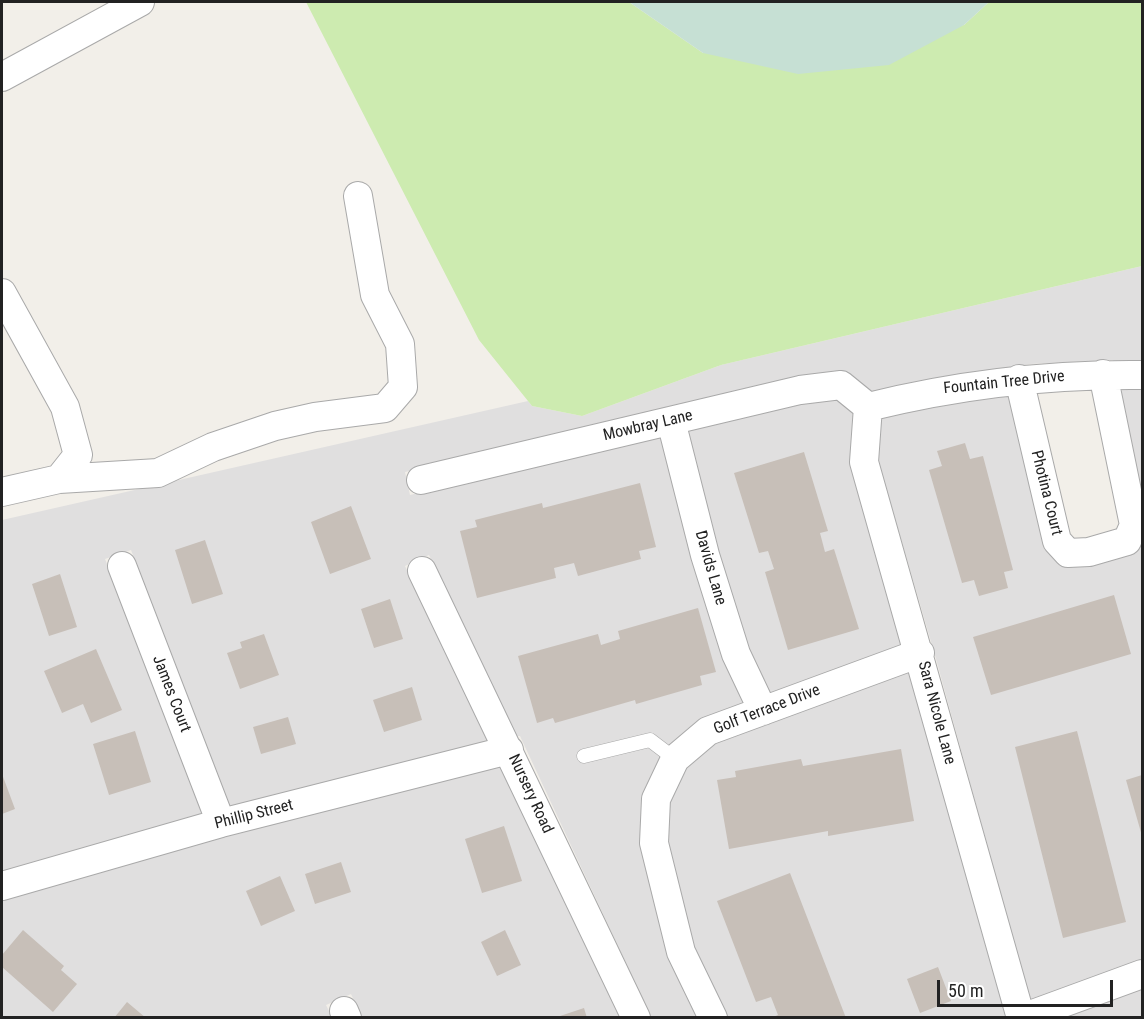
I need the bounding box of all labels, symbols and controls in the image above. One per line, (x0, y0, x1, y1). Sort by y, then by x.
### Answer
street label: Fountain Tree Drive (943, 367, 1065, 399)
street label: Mowbray Lane (601, 406, 695, 446)
street label: Photina Court (1026, 448, 1066, 538)
street label: Davids Lane (690, 529, 730, 607)
street label: James Court (148, 653, 194, 735)
street label: Sara Nicole Lane (913, 659, 959, 767)
street label: Golf Terrace Drive (711, 681, 823, 739)
street label: Nursery Road (503, 752, 557, 836)
street label: Phillip Street (213, 796, 295, 834)
scale bar (940, 968, 1116, 1006)
text: 50 m (948, 980, 983, 1001)

